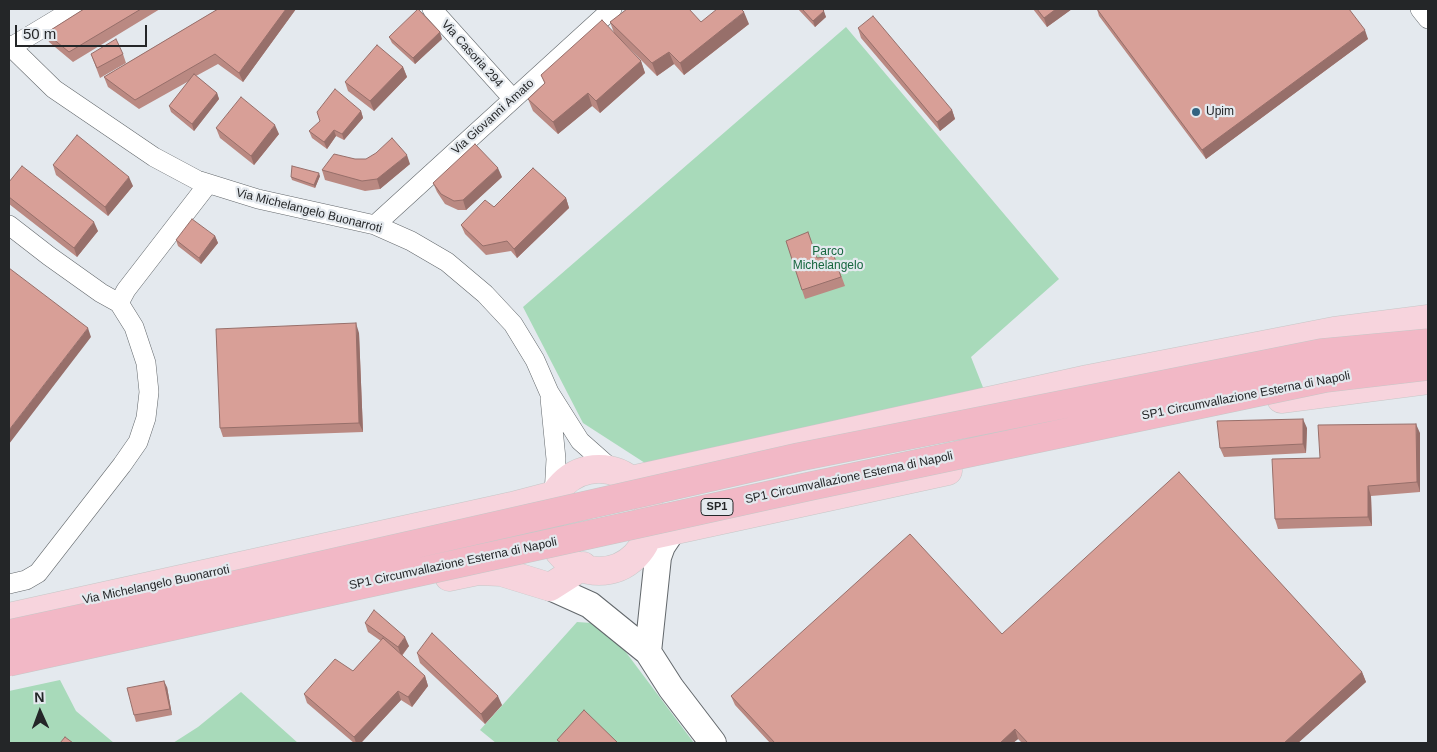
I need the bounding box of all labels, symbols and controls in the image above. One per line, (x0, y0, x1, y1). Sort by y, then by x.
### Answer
scale bar (18, 15, 150, 47)
street label: Via Casoria 294 (438, 18, 506, 90)
text: 50 m (23, 25, 56, 42)
street label: Via Giovanni Amato (449, 76, 537, 158)
place label: Upim (1206, 105, 1234, 119)
marker: Upim (1190, 106, 1202, 118)
street label: Via Michelangelo Buonarroti (235, 186, 383, 236)
park label: Parco Michelangelo (793, 245, 863, 273)
street label: SP1 Circumvallazione Esterna di Napoli (1141, 369, 1351, 423)
street label: SP1 Circumvallazione Esterna di Napoli (744, 449, 954, 507)
road number: SP1 (701, 498, 733, 516)
street label: SP1 Circumvallazione Esterna di Napoli (348, 535, 558, 593)
street label: Via Michelangelo Buonarroti (81, 562, 231, 608)
north arrow (15, 687, 65, 737)
text: N (34, 689, 45, 705)

